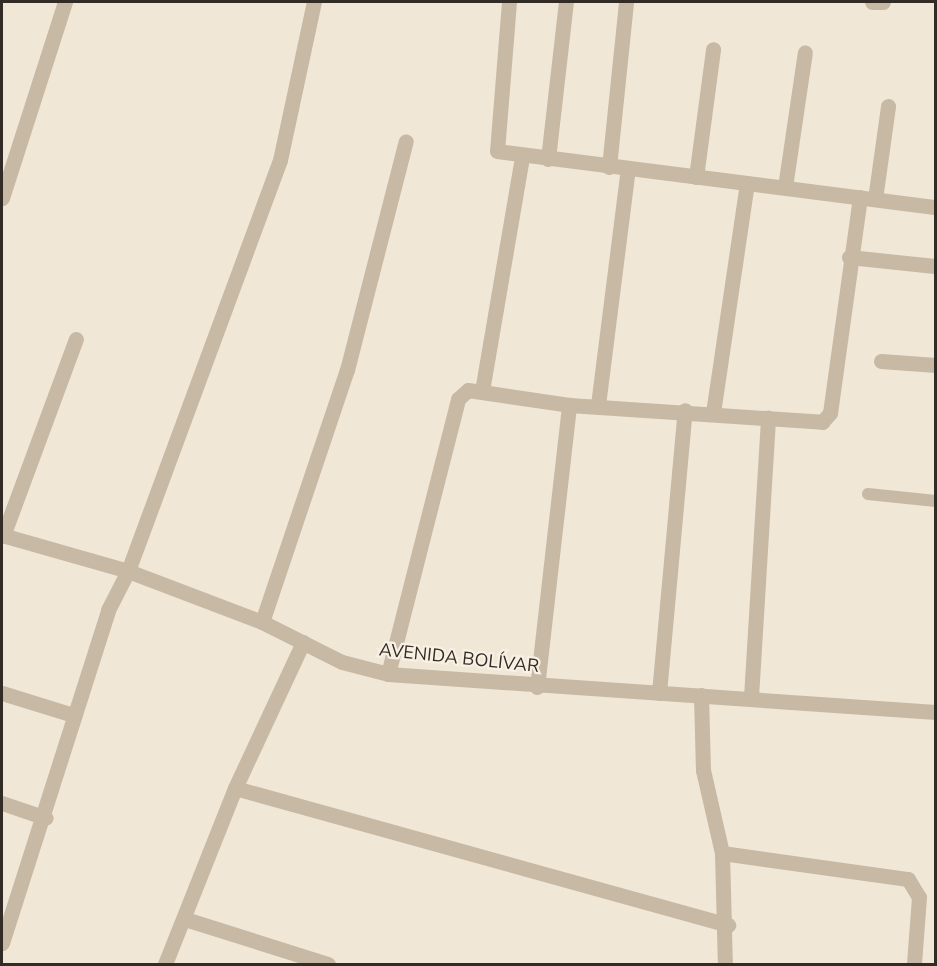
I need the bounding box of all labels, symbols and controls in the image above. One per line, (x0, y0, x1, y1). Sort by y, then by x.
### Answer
street label: AVENIDA BOLÍVAR (378, 639, 540, 677)

